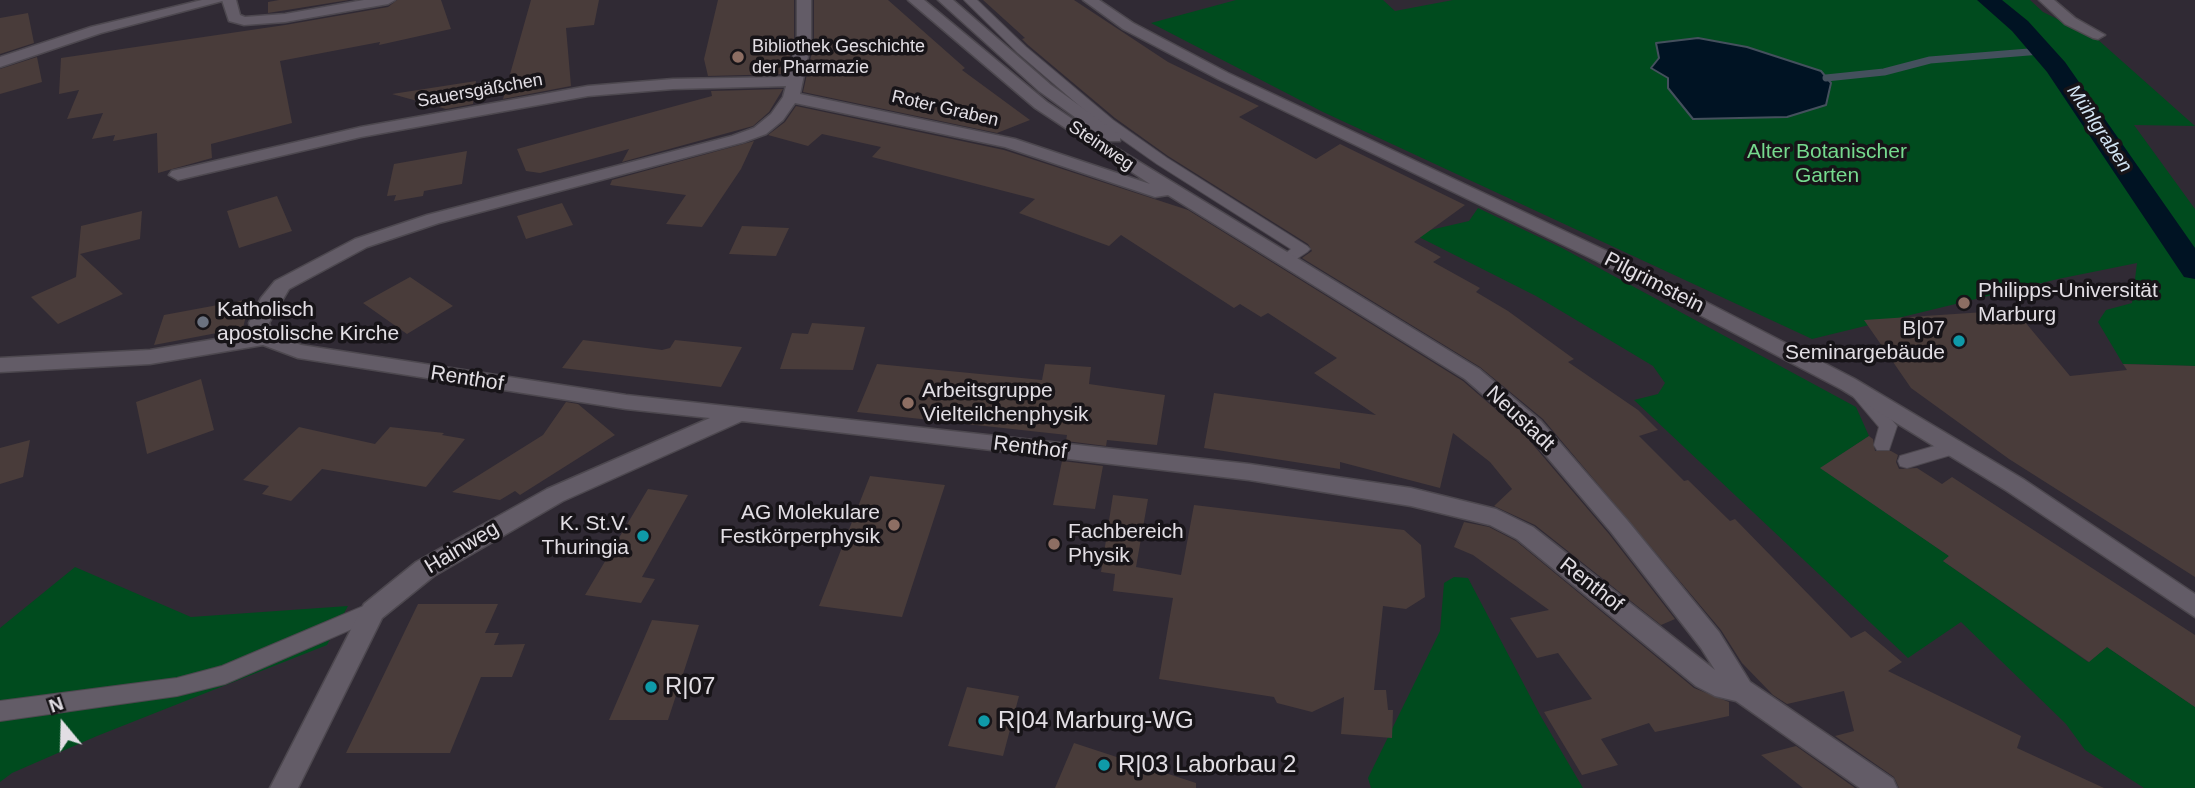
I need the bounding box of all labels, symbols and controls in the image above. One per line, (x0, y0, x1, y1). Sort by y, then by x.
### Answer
place label: Bibliothek Geschichte der Pharmazie (752, 36, 925, 78)
marker: Bibliothek Geschichte der Pharmazie (730, 49, 746, 65)
street label: Sauersgäßchen (416, 69, 544, 113)
water label: Mühlgraben (2061, 81, 2137, 177)
street label: Roter Graben (889, 86, 1001, 132)
street label: Steinweg (1064, 116, 1138, 176)
park label: Alter Botanischer Garten (1747, 139, 1907, 189)
street label: Pilgrimstein (1600, 247, 1708, 319)
place label: Philipps-Universität Marburg (1978, 278, 2158, 328)
marker: Philipps-Universität Marburg (1956, 295, 1972, 311)
place label: Katholisch apostolische Kirche (217, 297, 399, 347)
marker: Katholisch apostolische Kirche (195, 314, 211, 330)
place label: B|07 Seminargebäude (1785, 316, 1945, 366)
marker: B|07 Seminargebäude (1951, 333, 1967, 349)
street label: Renthof (429, 361, 505, 397)
place label: Arbeitsgruppe Vielteilchenphysik (922, 378, 1089, 428)
street label: Neustadt (1481, 381, 1559, 457)
marker: Arbeitsgruppe Vielteilchenphysik (900, 395, 916, 411)
street label: Renthof (992, 431, 1068, 465)
place label: AG Molekulare Festkörperphysik (720, 500, 880, 550)
place label: K. St.V. Thuringia (541, 511, 629, 561)
street label: Hainweg (420, 516, 504, 580)
marker: AG Molekulare Festkörperphysik (886, 517, 902, 533)
place label: Fachbereich Physik (1068, 519, 1184, 569)
marker: K. St.V. Thuringia (635, 528, 651, 544)
marker: Fachbereich Physik (1046, 536, 1062, 552)
street label: Renthof (1554, 552, 1628, 618)
place label: R|07 (665, 673, 715, 701)
marker: R|07 (643, 679, 659, 695)
north arrow (28, 690, 98, 760)
text: N (46, 693, 66, 717)
place label: R|04 Marburg-WG (998, 707, 1194, 735)
marker: R|04 Marburg-WG (976, 713, 992, 729)
place label: R|03 Laborbau 2 (1118, 751, 1296, 779)
marker: R|03 Laborbau 2 (1096, 757, 1112, 773)

